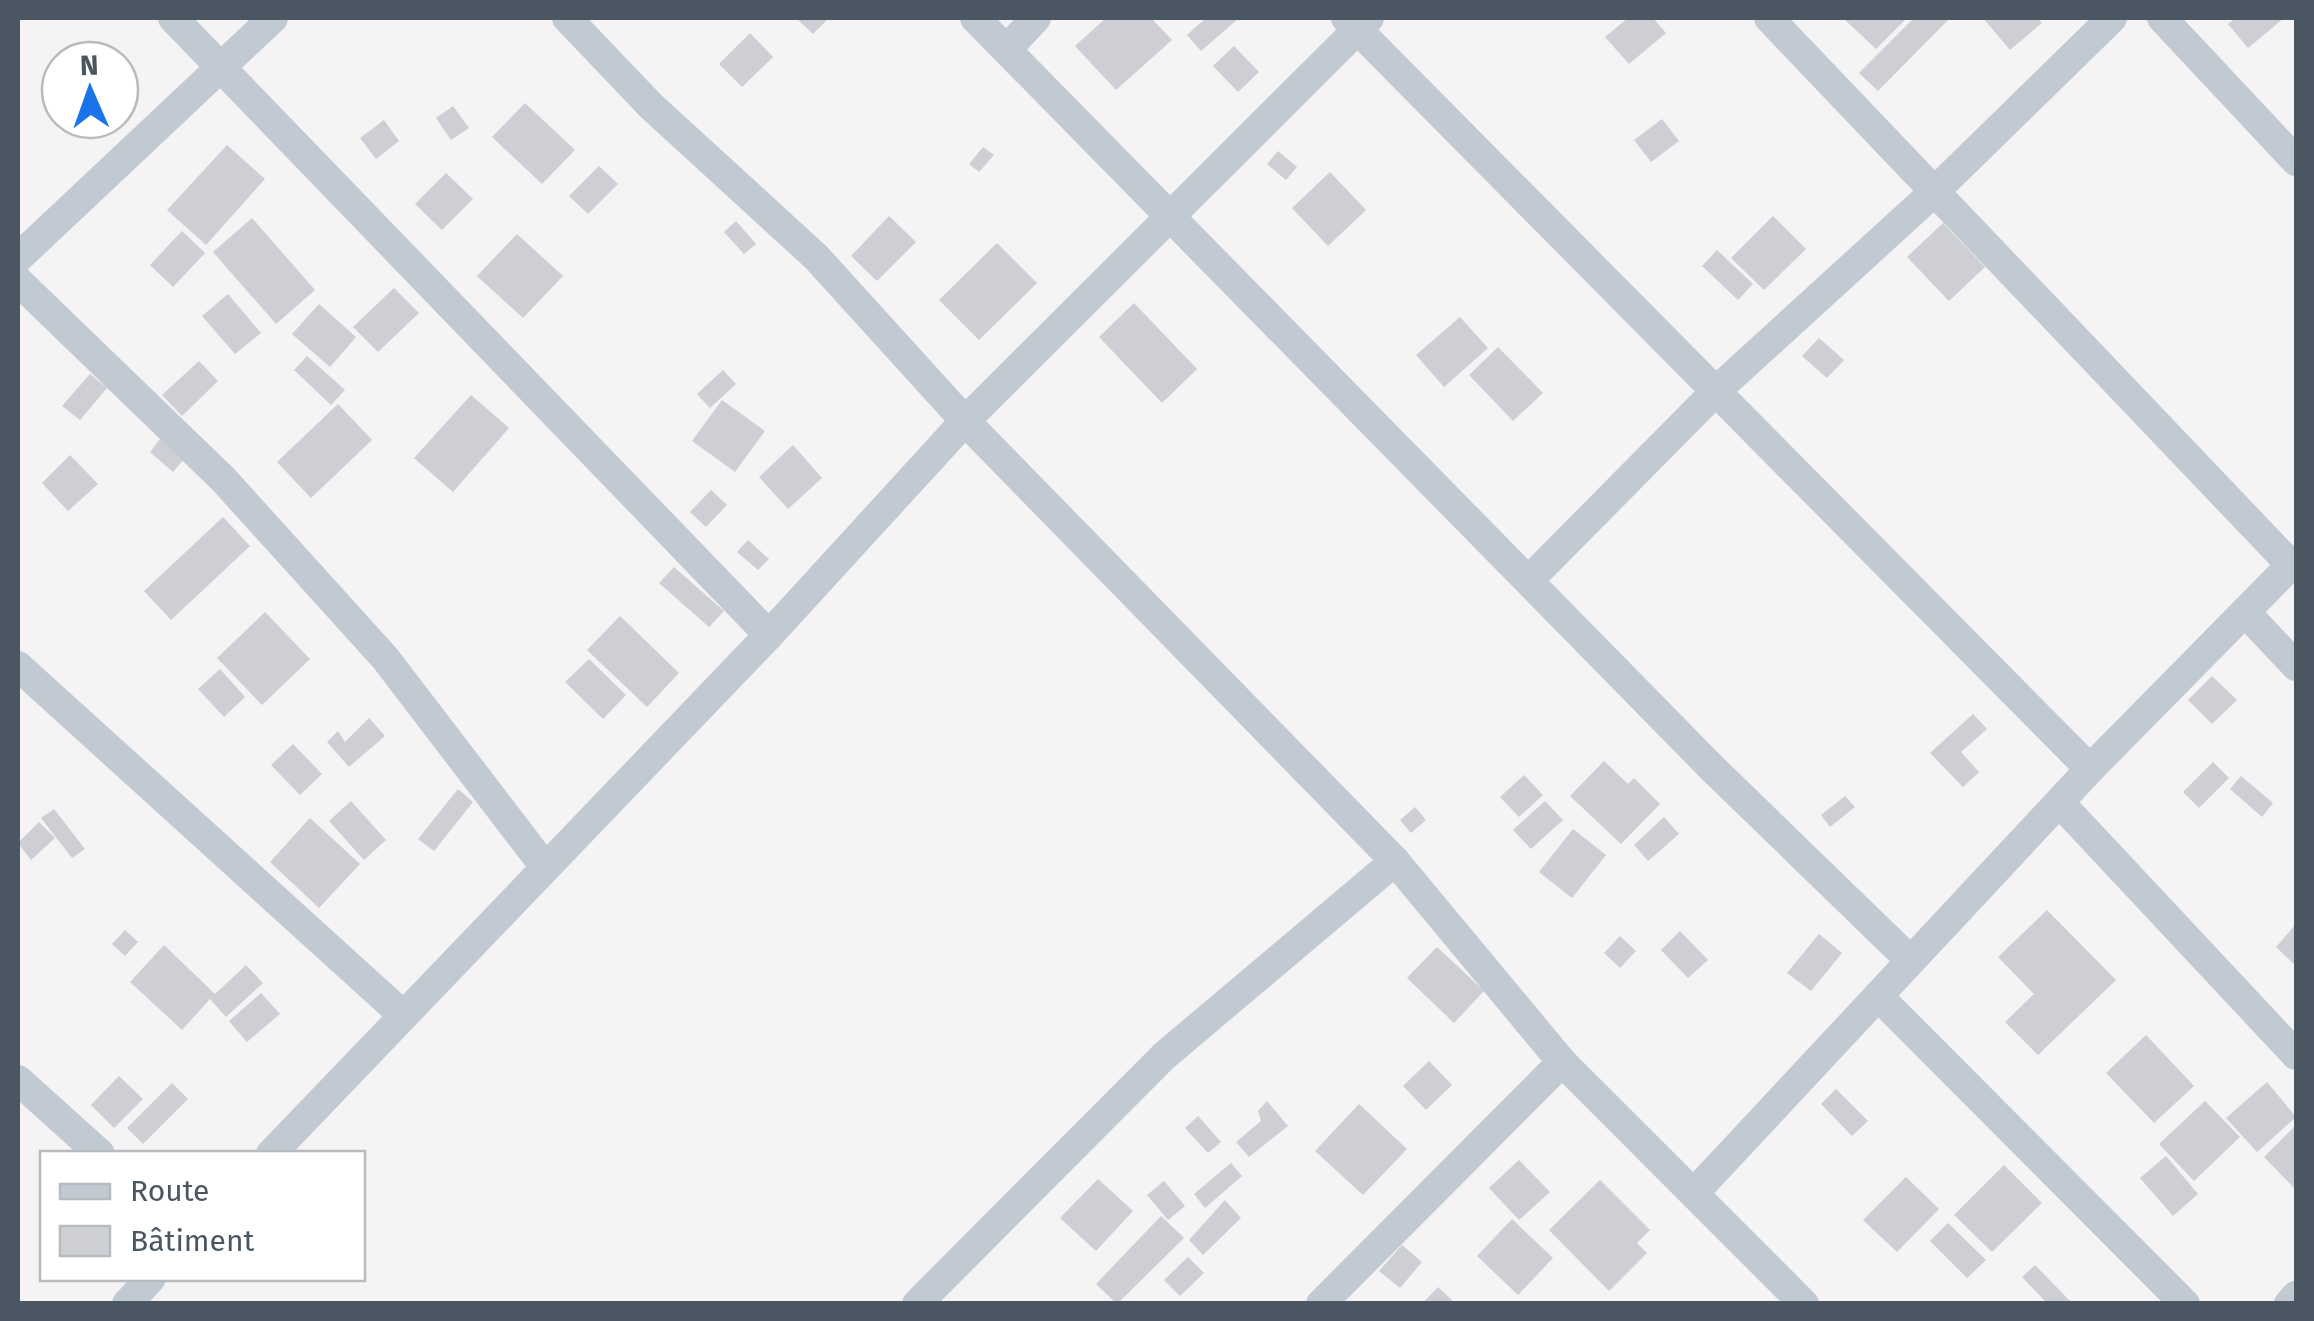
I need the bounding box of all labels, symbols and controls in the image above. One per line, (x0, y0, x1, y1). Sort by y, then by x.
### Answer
north arrow (40, 40, 140, 140)
text: N (79, 49, 99, 82)
legend (40, 1151, 365, 1281)
text: Route (130, 1173, 209, 1209)
text: Bâtiment (130, 1223, 254, 1259)

